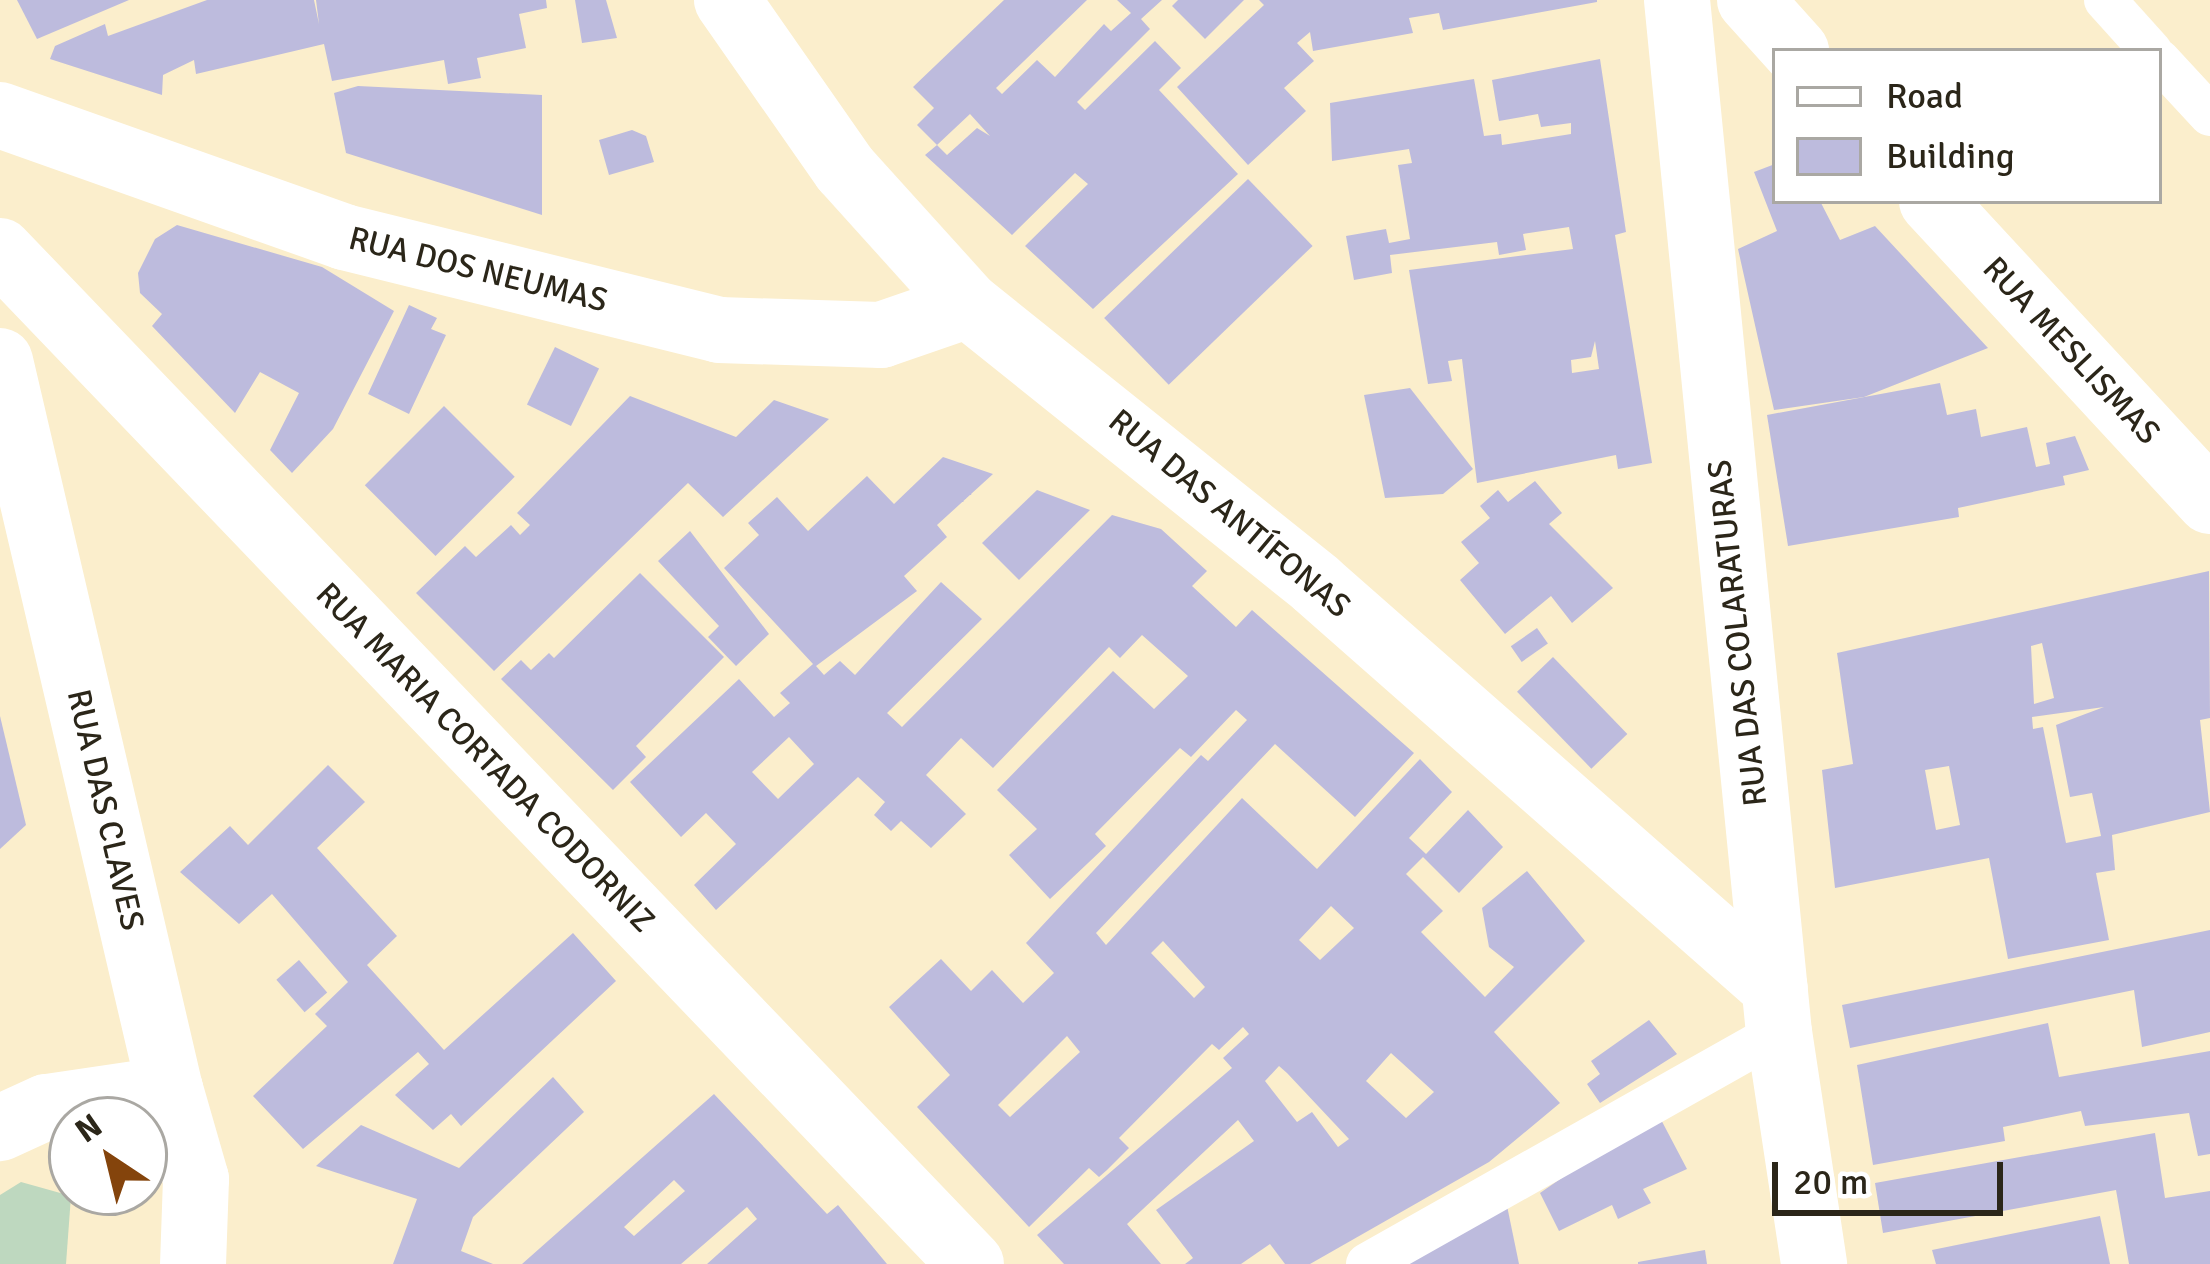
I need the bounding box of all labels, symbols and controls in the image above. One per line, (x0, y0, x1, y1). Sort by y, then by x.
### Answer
legend (1772, 48, 2162, 204)
text: Road (1886, 74, 1963, 119)
text: Building (1886, 134, 2015, 179)
street label: RUA DOS NEUMAS (345, 219, 611, 321)
street label: RUA MESLISMAS (1974, 249, 2168, 453)
street label: RUA DAS ANTÍFONAS (1100, 401, 1358, 627)
street label: RUA DAS COLARATURAS (1700, 458, 1776, 808)
street label: RUA MARIA CORTADA CODORNIZ (307, 575, 663, 941)
street label: RUA DAS CLAVES (58, 686, 152, 934)
north arrow (48, 1096, 168, 1216)
text: N (68, 1105, 110, 1152)
scale bar (1778, 1138, 2009, 1212)
text: 20 m (1793, 1160, 1869, 1205)

